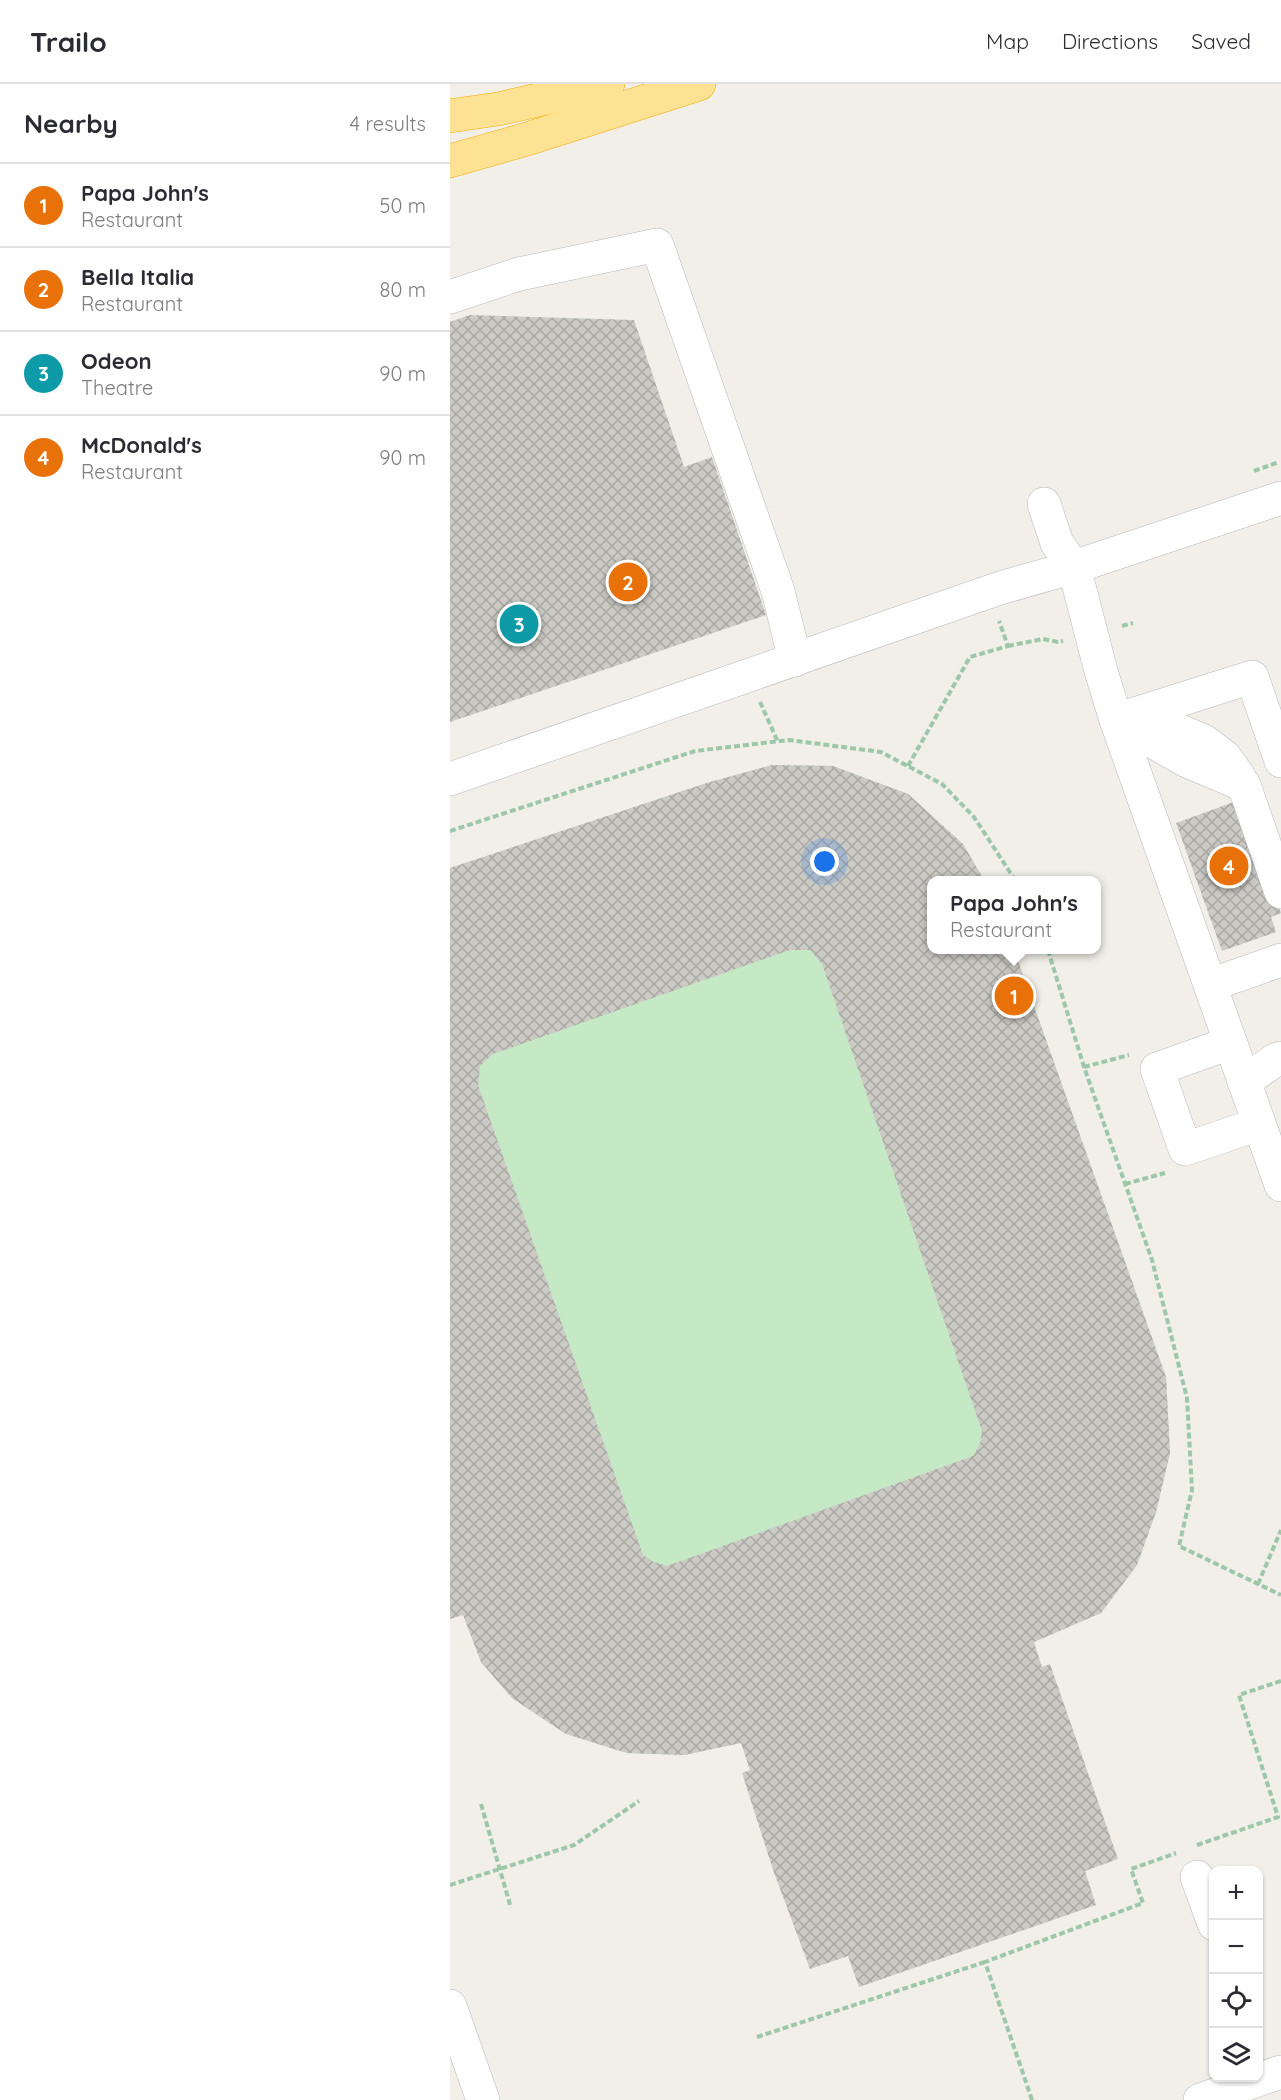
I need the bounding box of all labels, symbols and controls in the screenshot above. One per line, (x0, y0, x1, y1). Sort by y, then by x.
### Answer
text: Trailo (30, 24, 107, 59)
text: Map (986, 28, 1029, 54)
text: Directions (1062, 28, 1158, 54)
text: Saved (1191, 28, 1251, 54)
text: Nearby (24, 107, 118, 140)
text: 4 results (350, 111, 426, 136)
text: Papa John's (81, 179, 209, 207)
text: 1 (40, 193, 47, 218)
text: 50 m (380, 193, 426, 218)
text: Restaurant (81, 207, 183, 232)
text: Bella Italia (81, 263, 194, 291)
text: 2 (38, 277, 49, 302)
text: 80 m (380, 277, 426, 302)
text: Restaurant (81, 291, 183, 316)
text: Odeon (81, 347, 152, 375)
text: 3 (38, 361, 49, 386)
text: 90 m (379, 361, 426, 386)
text: Theatre (81, 375, 153, 400)
text: McDonald's (81, 431, 202, 459)
text: 4 (38, 445, 49, 470)
text: 90 m (379, 445, 426, 470)
text: Restaurant (81, 459, 183, 484)
pin: 2 (608, 560, 648, 604)
pin: 3 (500, 602, 538, 646)
pin: 4 (1210, 844, 1248, 888)
your location (810, 847, 839, 876)
popup (927, 876, 1101, 954)
text: Papa John's (950, 889, 1078, 917)
text: Restaurant (950, 917, 1052, 942)
pin: 1 (994, 974, 1034, 1018)
map controls (1209, 1866, 1263, 2082)
button: + (1209, 1866, 1263, 1920)
button: − (1209, 1920, 1263, 1974)
button: locate (1209, 1974, 1263, 2028)
button: layers (1209, 2028, 1263, 2082)

